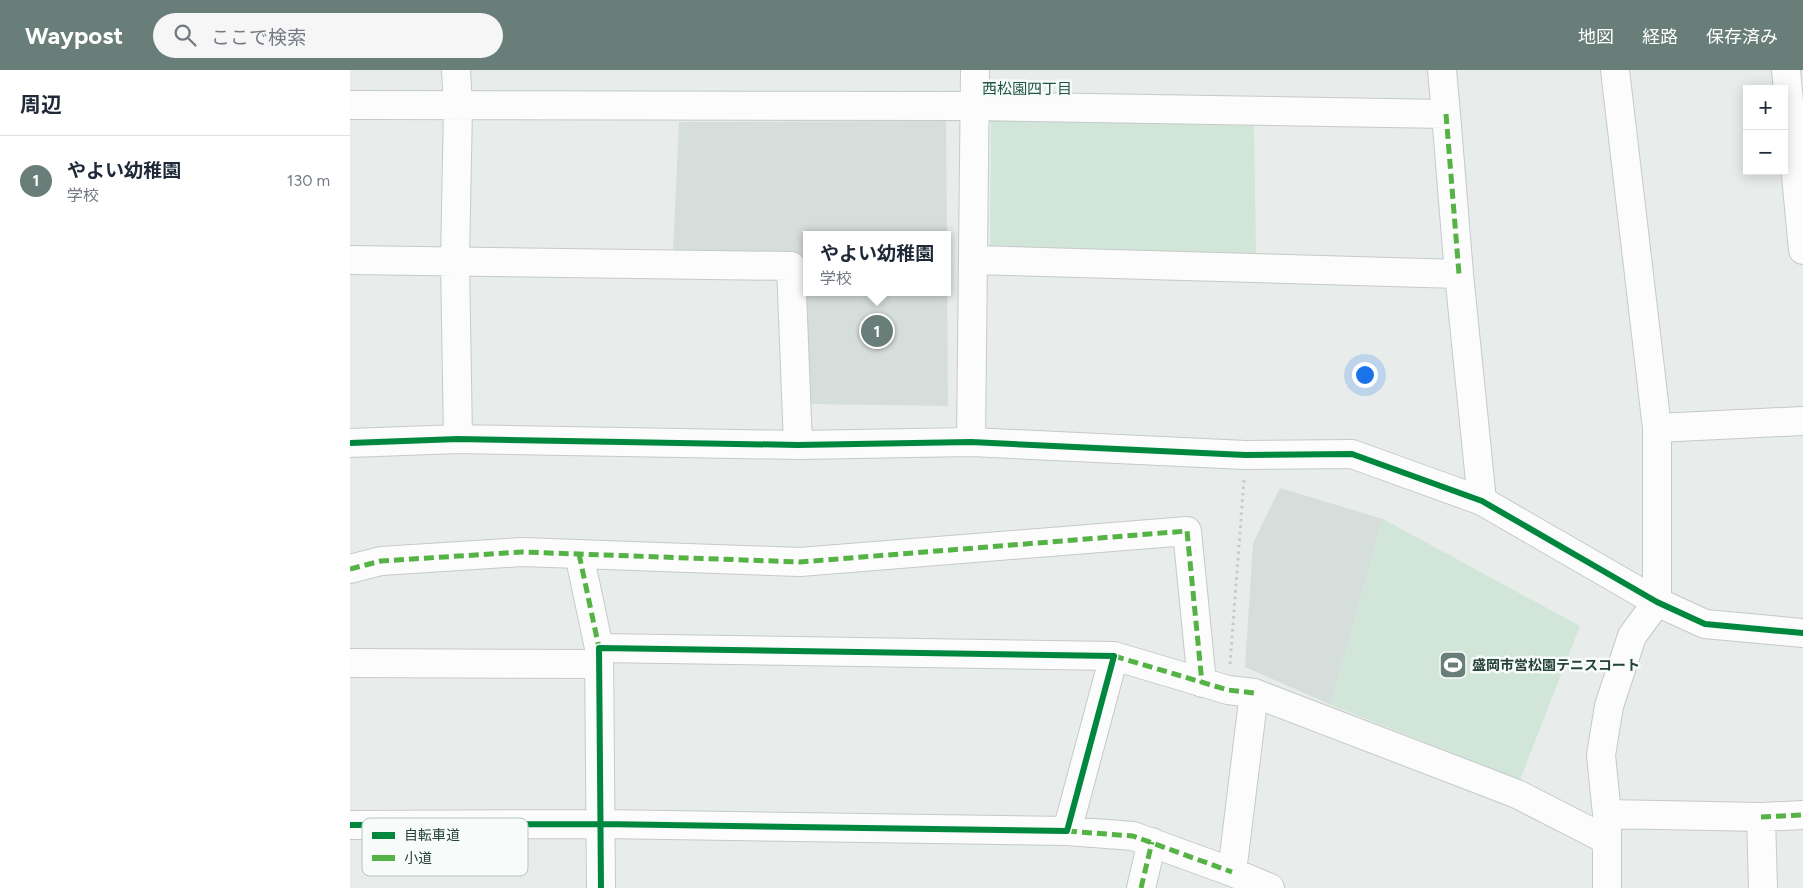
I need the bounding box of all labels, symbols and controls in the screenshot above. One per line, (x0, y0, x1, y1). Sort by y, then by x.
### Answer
search box (153, 13, 503, 58)
text: Waypost (25, 21, 123, 50)
icon: search (171, 21, 199, 49)
text: ここで検索 (211, 26, 306, 49)
text: 地図 (1578, 26, 1614, 48)
text: 経路 (1642, 26, 1678, 48)
text: 保存済み (1706, 26, 1778, 48)
district label: 西松園四丁目 (982, 80, 1072, 98)
map controls (1743, 85, 1788, 175)
button: + (1743, 85, 1788, 130)
text: 周辺 (20, 92, 62, 117)
button: − (1743, 130, 1788, 175)
text: やよい幼稚園 (67, 159, 181, 182)
text: 1 (33, 171, 39, 190)
text: 130 m (287, 171, 330, 190)
text: 学校 (67, 186, 99, 205)
popup (803, 231, 951, 296)
text: やよい幼稚園 (820, 242, 934, 265)
text: 学校 (820, 269, 852, 288)
pin: 1 (861, 312, 893, 350)
your location (1352, 362, 1378, 388)
sports icon: 盛岡市営松園テニスコート (1438, 650, 1468, 680)
place label: 盛岡市営松園テニスコート (1472, 657, 1640, 674)
legend (362, 818, 528, 876)
text: 自転車道 (404, 827, 460, 844)
text: 小道 (404, 850, 432, 867)

